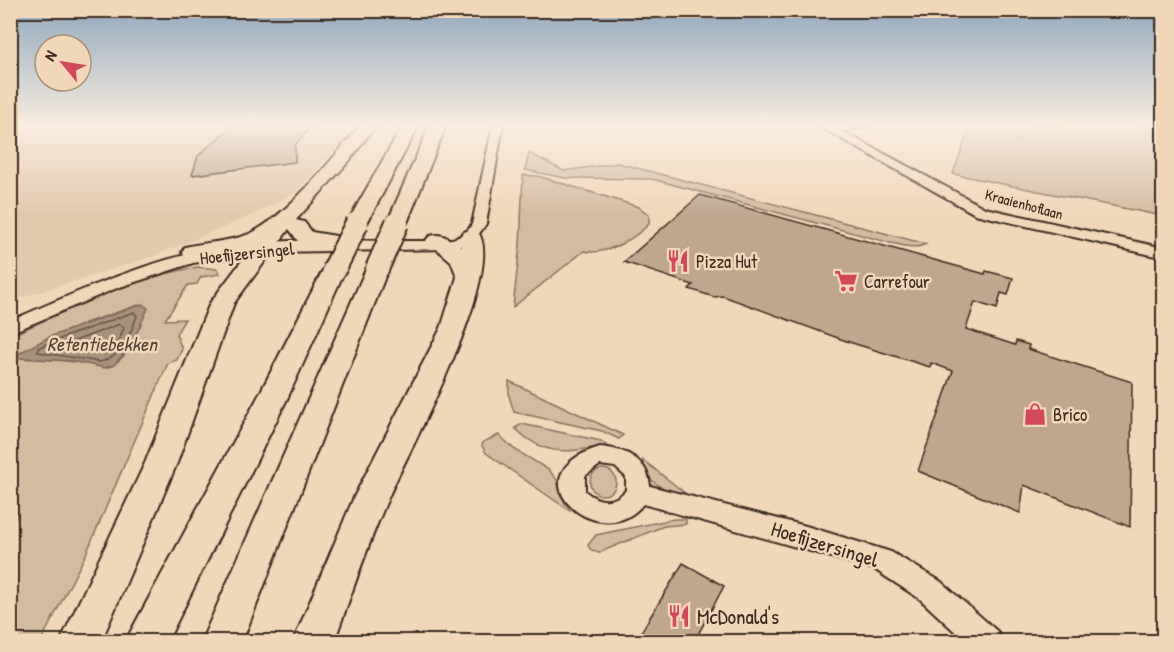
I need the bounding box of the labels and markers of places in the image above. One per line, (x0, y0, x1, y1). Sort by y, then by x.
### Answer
restaurant icon: Pizza Hut (665, 248, 691, 274)
place label: Pizza Hut (696, 249, 758, 274)
supermarket icon: Carrefour (833, 268, 859, 294)
place label: Carrefour (864, 269, 930, 294)
shop icon: Brico (1022, 401, 1048, 427)
place label: Brico (1053, 402, 1087, 427)
place label: McDonald's (697, 602, 779, 631)
restaurant icon: McDonald's (666, 603, 692, 629)

